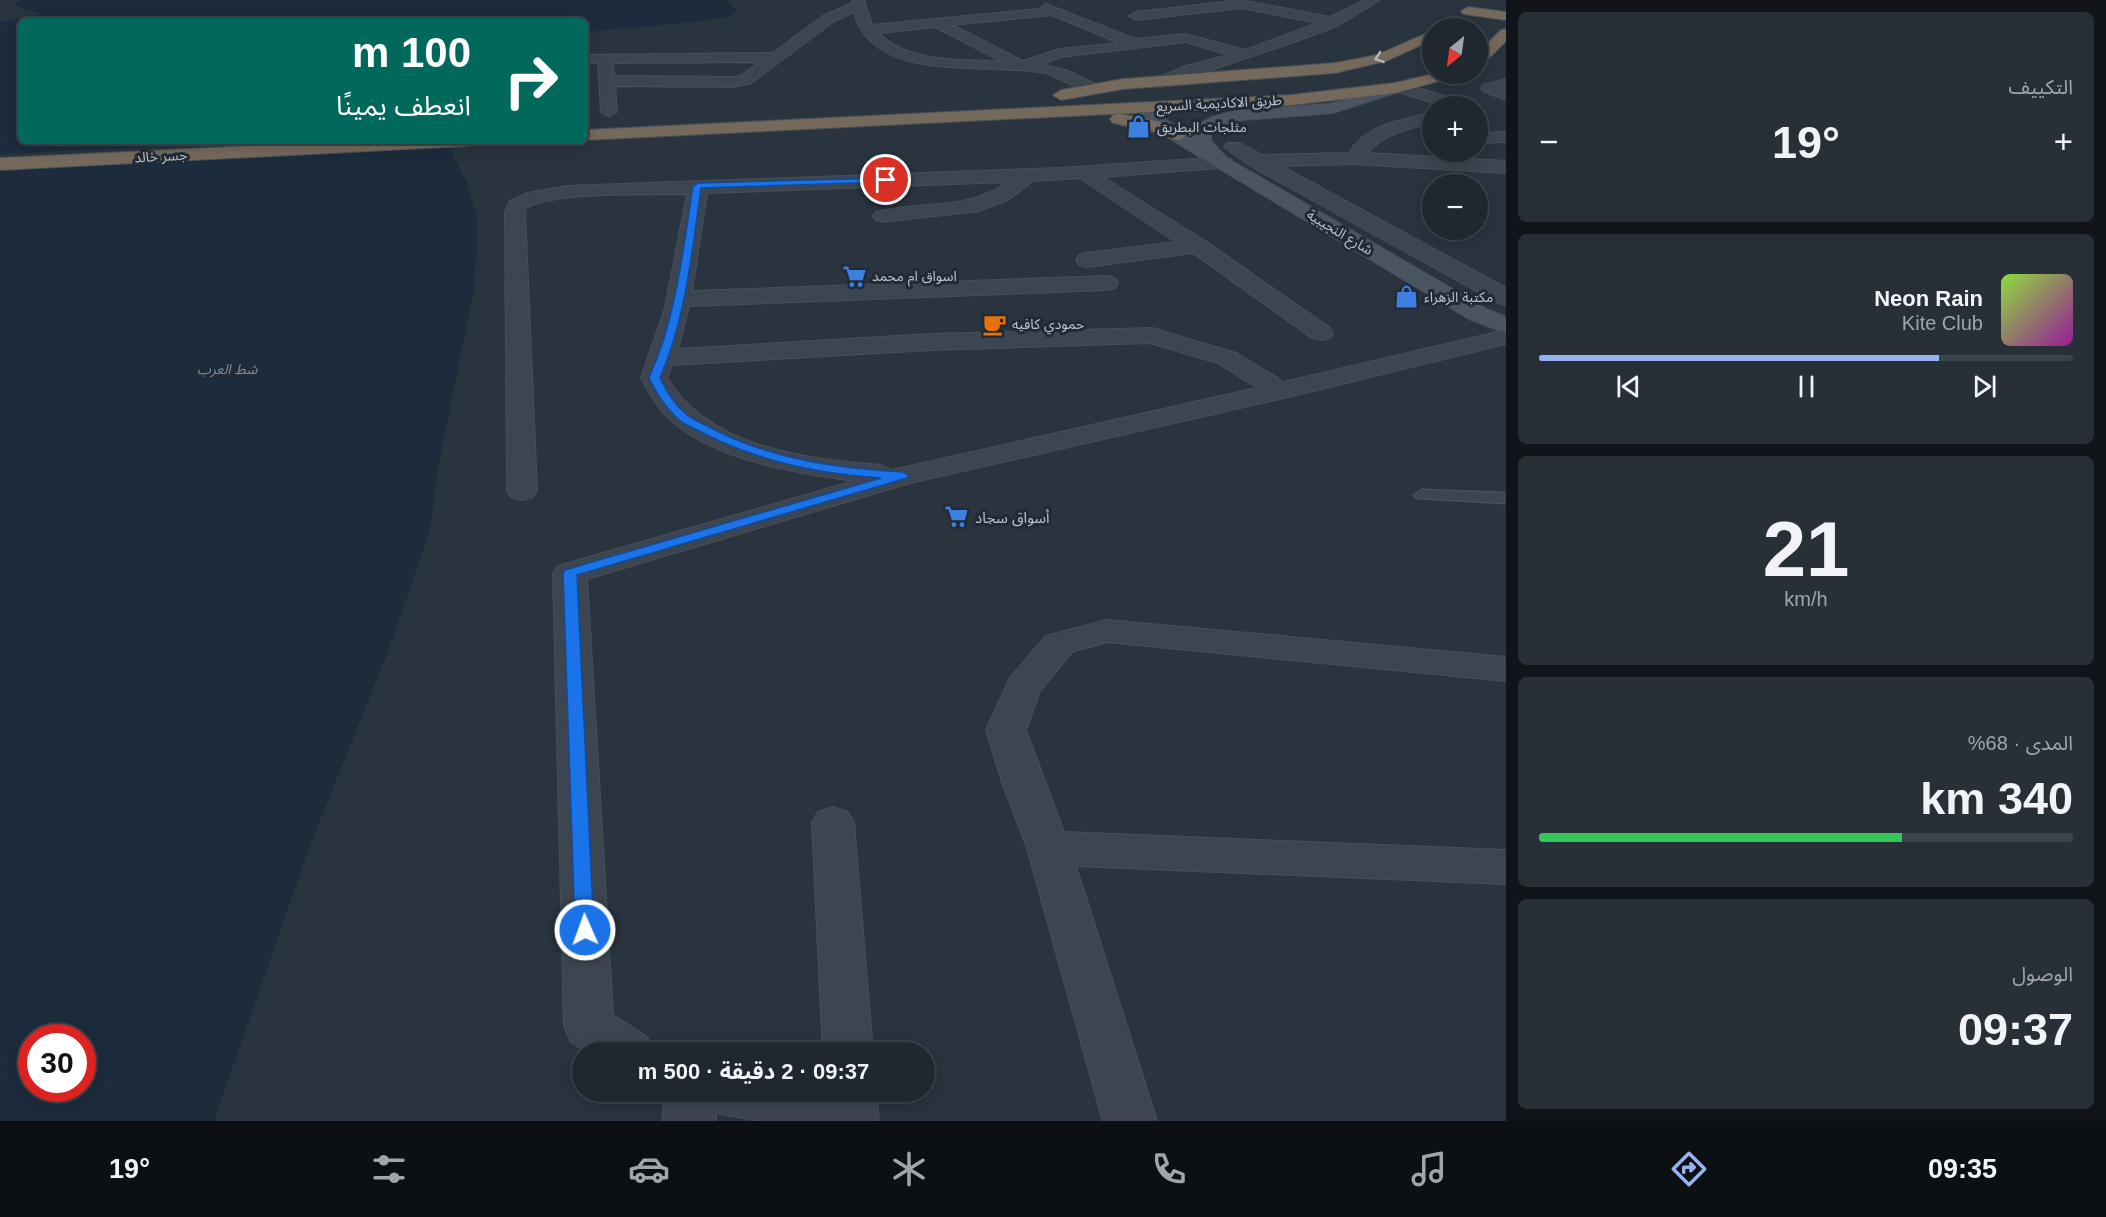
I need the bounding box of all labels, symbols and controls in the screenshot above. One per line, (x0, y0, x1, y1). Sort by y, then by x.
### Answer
north arrow (1422, 18, 1488, 84)
map controls (1422, 18, 1488, 240)
text: 100 m (352, 29, 471, 76)
icon: right (492, 42, 570, 120)
one-way arrow (1374, 51, 1385, 64)
text: التكييف (2009, 76, 2073, 98)
text: انعطف يمينًا (336, 91, 471, 121)
street label: طريق الاكاديمية السريع (1156, 92, 1282, 117)
button: + (1422, 96, 1488, 162)
shop icon: مثلجات البطريق (1126, 114, 1152, 140)
text: 19° (1772, 117, 1840, 168)
place label: مثلجات البطريق (1157, 119, 1247, 137)
text: − (1539, 123, 1558, 160)
text: + (2054, 123, 2073, 160)
street label: جسر خالد (134, 147, 188, 166)
pin (860, 154, 911, 205)
icon: arrive (869, 163, 902, 196)
button: − (1422, 174, 1488, 240)
street label: شارع النجيبية (1303, 206, 1376, 260)
supermarket icon: اسواق ام محمد (841, 263, 867, 289)
place label: اسواق ام محمد (872, 268, 957, 287)
shop icon: مكتبة الزهراء (1393, 284, 1419, 310)
text: Neon Rain (1874, 286, 1983, 311)
place label: مكتبة الزهراء (1424, 289, 1493, 306)
cafe icon: حمودي كافيه (981, 311, 1007, 337)
text: Kite Club (1902, 312, 1983, 334)
place label: حمودي كافيه (1012, 316, 1084, 335)
water label: شط العرب (197, 361, 258, 378)
icon: previous (1612, 370, 1645, 403)
icon: pause (1790, 370, 1823, 403)
icon: next (1968, 370, 2001, 403)
supermarket icon: أسواق سجاد (944, 504, 970, 530)
text: 21 (1763, 505, 1849, 593)
place label: أسواق سجاد (975, 509, 1050, 527)
text: km/h (1784, 588, 1828, 610)
text: المدى · 68% (1968, 732, 2073, 754)
text: 340 km (1920, 773, 2073, 824)
position arrow (553, 898, 617, 962)
text: الوصول (2012, 963, 2073, 985)
text: 09:37 (1958, 1004, 2073, 1055)
speed limit sign: 30 (18, 1024, 96, 1102)
text: 09:37 · 2 دقيقة · 500 m (638, 1059, 869, 1084)
icon: filters (368, 1148, 410, 1190)
icon: car (628, 1148, 670, 1190)
icon: climate (888, 1148, 930, 1190)
icon: phone (1148, 1148, 1190, 1190)
icon: music (1408, 1148, 1450, 1190)
icon: directions (1668, 1148, 1710, 1190)
text: 19° (109, 1154, 150, 1184)
text: 09:35 (1928, 1154, 1997, 1184)

